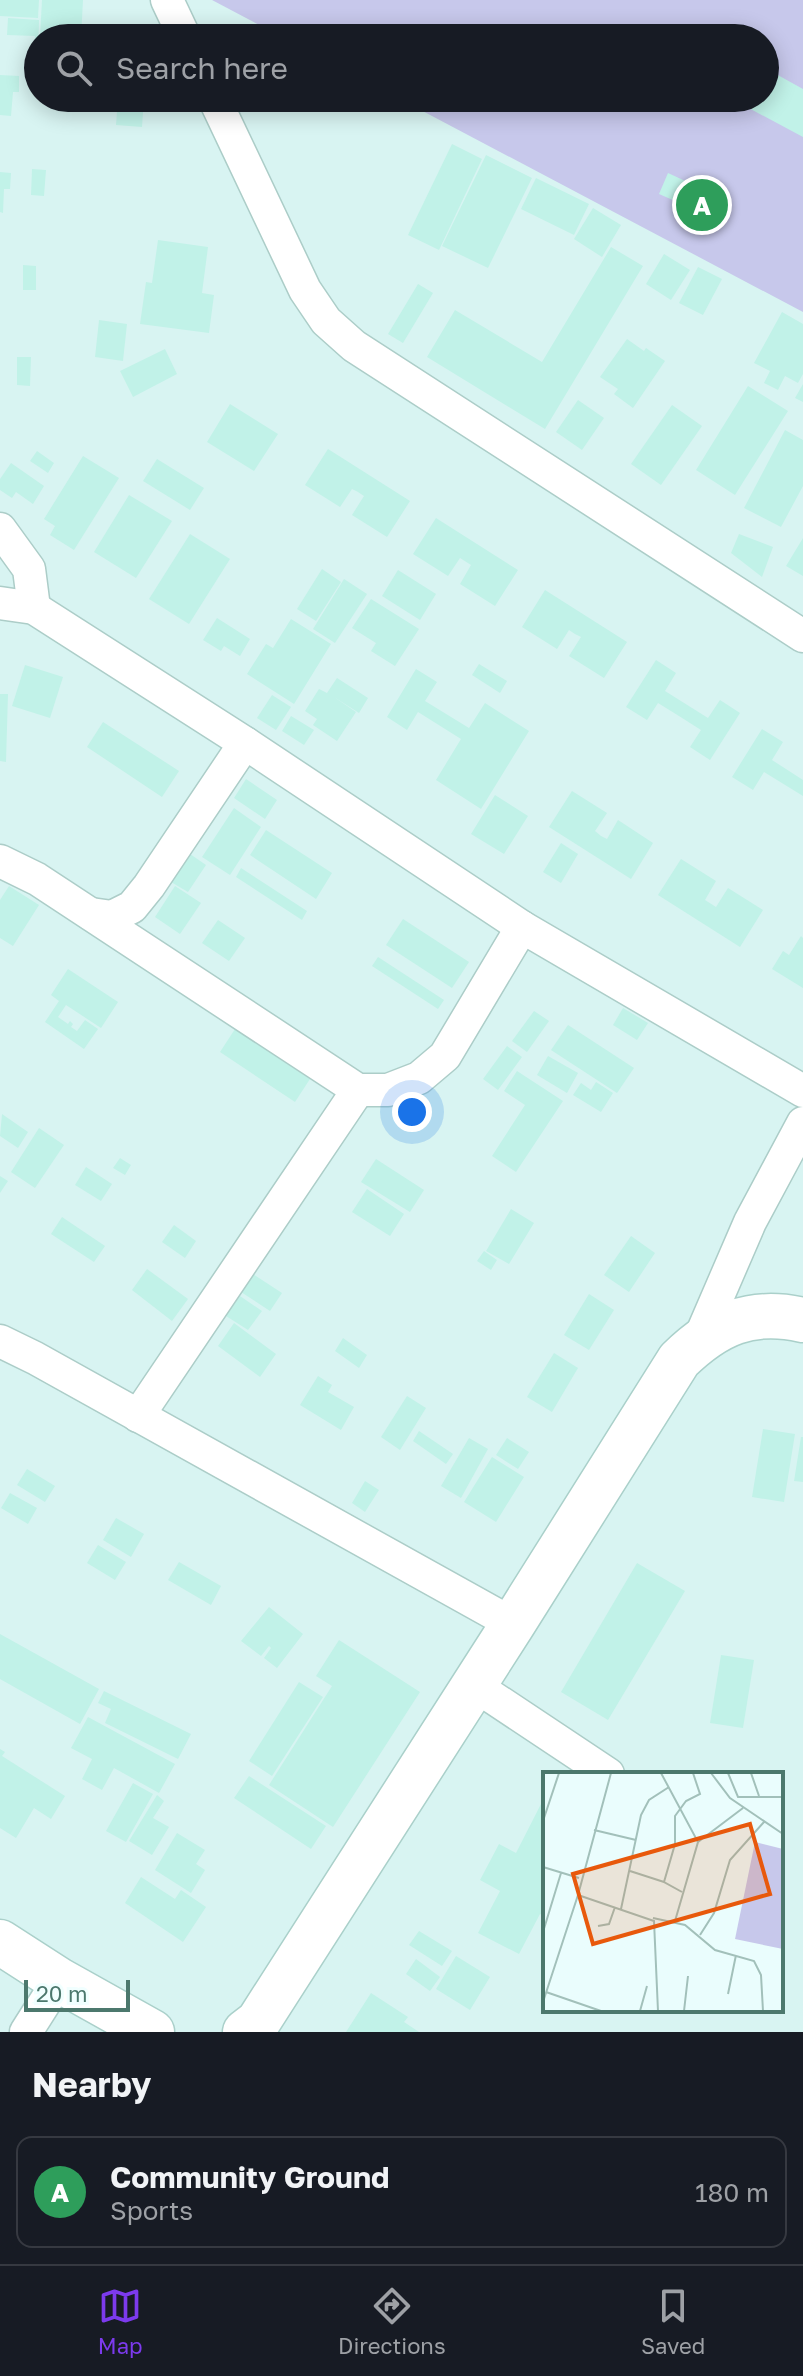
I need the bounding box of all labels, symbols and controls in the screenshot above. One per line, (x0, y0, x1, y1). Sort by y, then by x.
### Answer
search box (24, 24, 779, 112)
icon: search (52, 46, 96, 90)
text: Search here (116, 50, 288, 86)
pin: A (676, 175, 728, 235)
your location (392, 1092, 432, 1132)
inset map (543, 1772, 783, 2012)
scale bar (24, 1976, 130, 2012)
text: 20 m (36, 1980, 87, 2007)
text: Nearby (32, 2064, 152, 2104)
text: Community Ground (110, 2159, 390, 2195)
text: A (51, 2177, 69, 2208)
text: 180 m (695, 2177, 769, 2208)
text: Sports (110, 2195, 193, 2226)
tab: Map (98, 2284, 143, 2359)
tab: Directions (338, 2284, 446, 2359)
tab: Saved (641, 2284, 705, 2359)

